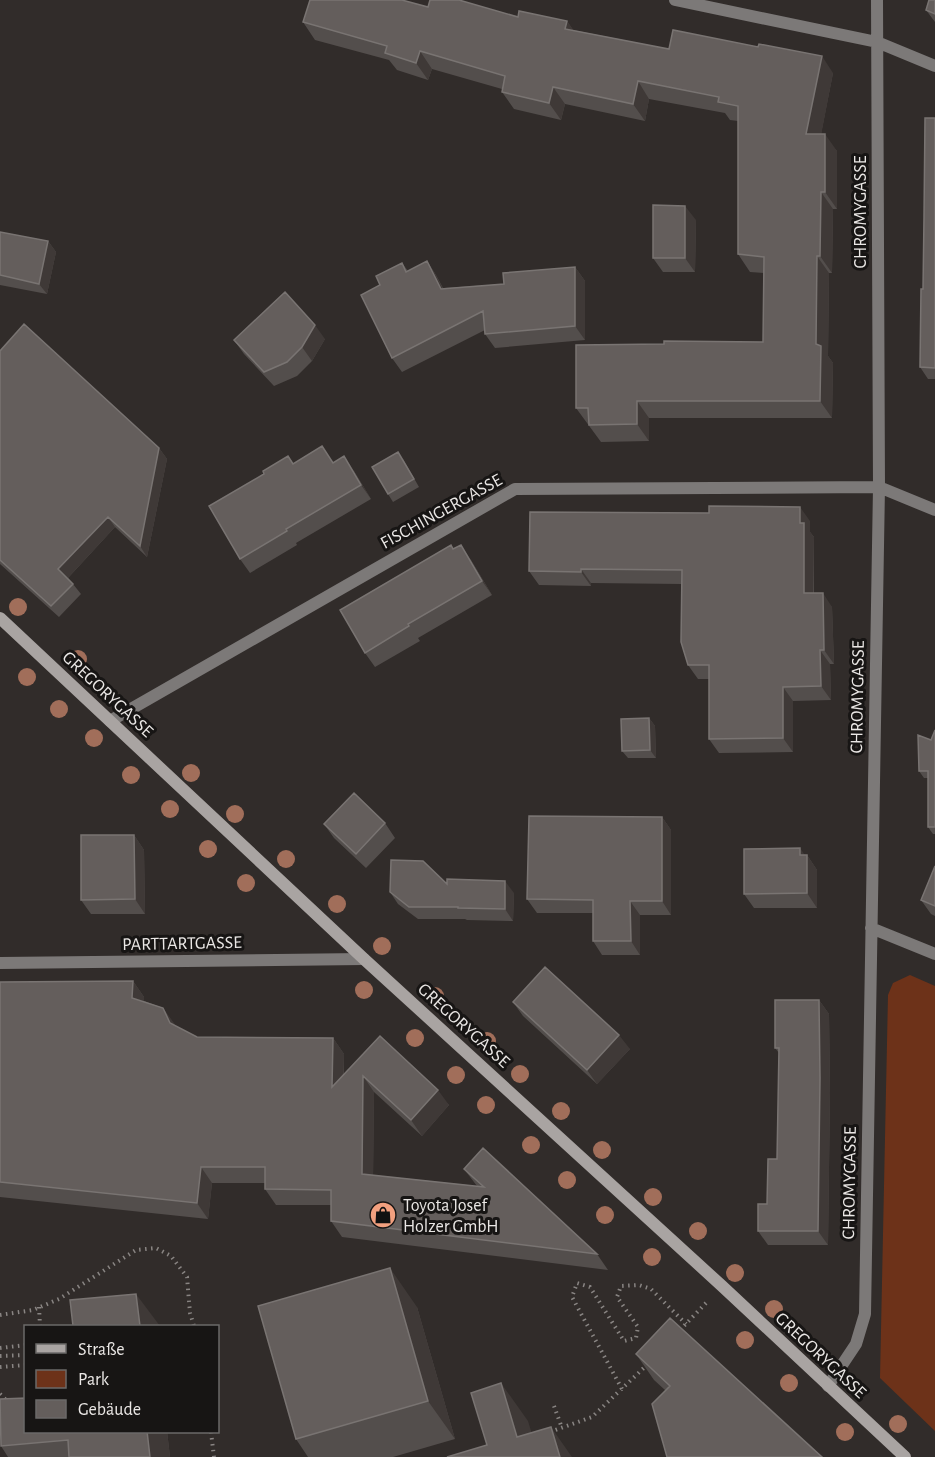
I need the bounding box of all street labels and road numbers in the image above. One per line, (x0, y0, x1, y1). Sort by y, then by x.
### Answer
street label: CHROMYGASSE (852, 155, 870, 268)
street label: FISCHINGERGASSE (378, 471, 506, 553)
street label: CHROMYGASSE (848, 640, 868, 754)
street label: GREGORYGASSE (59, 648, 156, 741)
street label: PARTTARTGASSE (122, 934, 242, 954)
street label: GREGORYGASSE (414, 980, 513, 1072)
street label: CHROMYGASSE (840, 1126, 860, 1240)
street label: GREGORYGASSE (772, 1309, 869, 1402)

